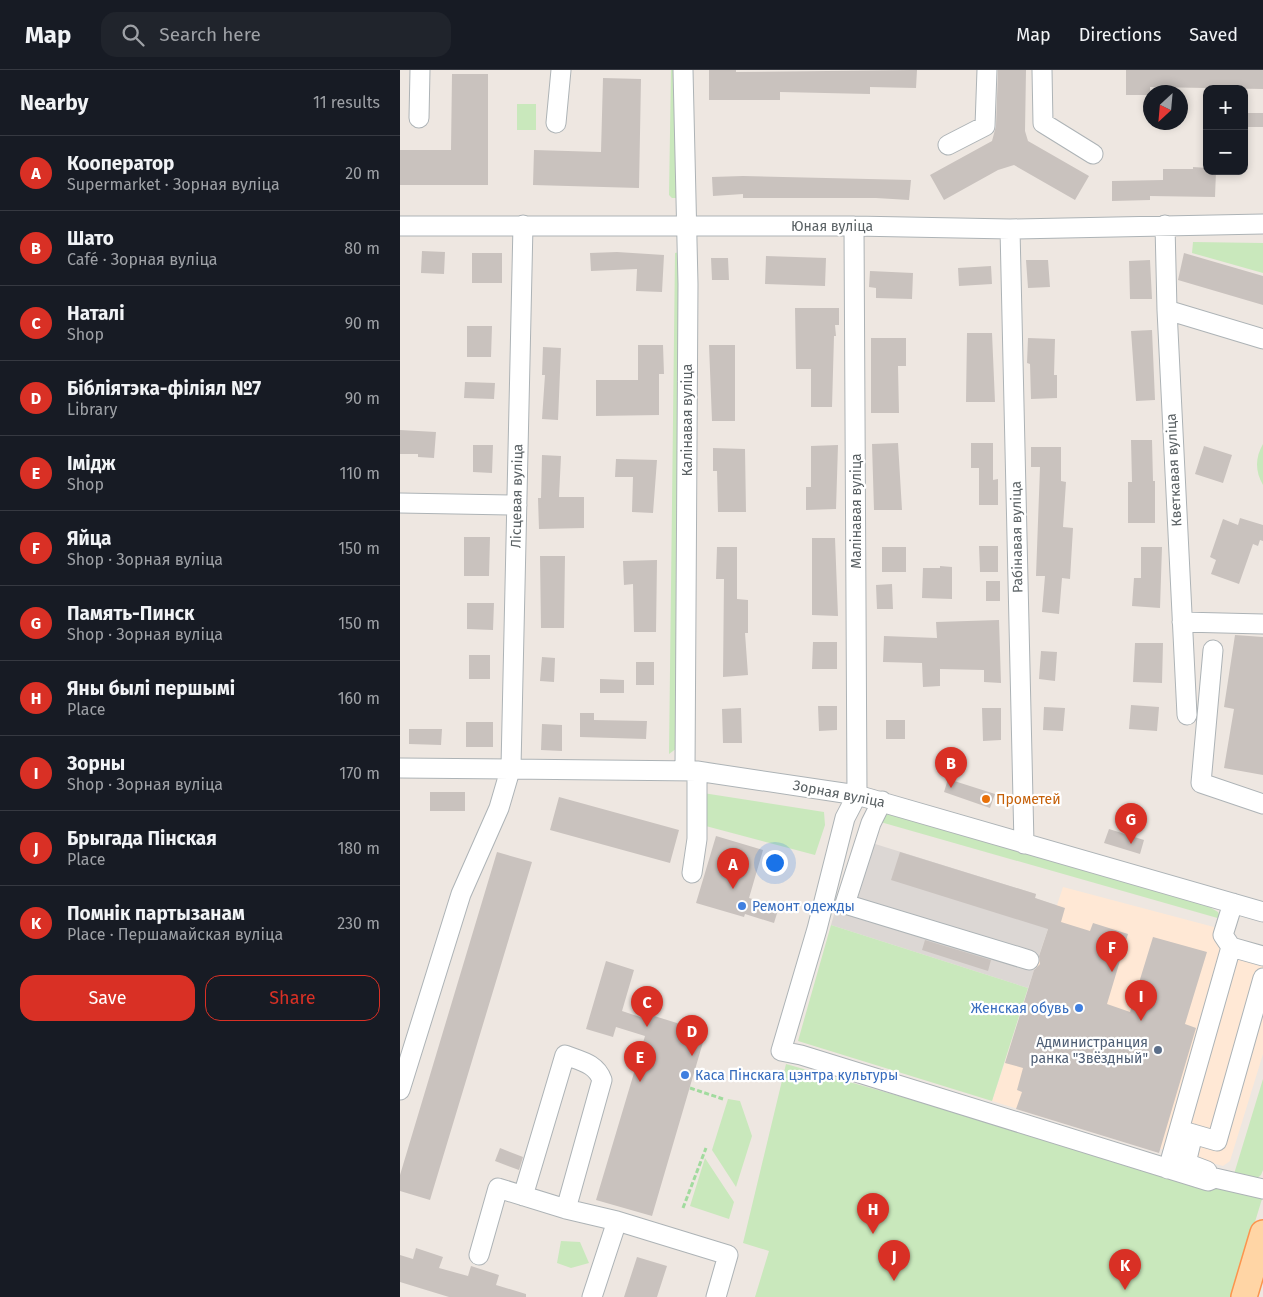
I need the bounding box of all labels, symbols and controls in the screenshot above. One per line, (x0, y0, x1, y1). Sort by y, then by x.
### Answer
search box (101, 12, 451, 57)
text: Map (25, 21, 71, 49)
icon: search (119, 21, 147, 49)
text: Search here (159, 23, 261, 46)
text: Map (1016, 24, 1051, 46)
text: Directions (1079, 24, 1161, 46)
text: Saved (1189, 24, 1238, 46)
north arrow (1143, 85, 1188, 130)
map controls (1203, 85, 1248, 175)
button: + (1203, 85, 1248, 130)
text: Nearby (20, 90, 88, 116)
text: 11 results (313, 93, 380, 112)
button: − (1203, 130, 1248, 175)
text: Кооператор (67, 152, 174, 175)
text: A (31, 164, 41, 183)
text: 20 m (345, 164, 380, 183)
text: Supermarket · Зорная вуліца (67, 175, 280, 194)
street label: Юная вуліца (791, 218, 873, 235)
text: Шато (67, 227, 114, 250)
text: B (31, 239, 41, 258)
text: 80 m (344, 239, 380, 258)
text: Café · Зорная вуліца (67, 250, 217, 269)
text: Наталі (67, 302, 125, 325)
text: C (31, 314, 41, 333)
text: 90 m (345, 314, 380, 333)
text: Shop (67, 325, 104, 344)
street label: Калінавая вуліца (679, 364, 696, 476)
text: Бібліятэка-філіял №7 (67, 377, 261, 400)
text: D (31, 389, 41, 408)
text: 90 m (345, 389, 380, 408)
text: Library (67, 400, 117, 419)
street label: Кветкавая вуліца (1163, 413, 1185, 527)
street label: Лісцевая вуліца (508, 444, 526, 548)
text: Імідж (67, 452, 116, 475)
street label: Малінавая вуліца (848, 453, 865, 569)
text: E (32, 464, 40, 483)
text: 110 m (339, 464, 380, 483)
text: Shop (67, 475, 104, 494)
street label: Рабінавая вуліца (1008, 481, 1026, 593)
text: Яйца (67, 527, 111, 550)
text: F (32, 539, 40, 558)
text: 150 m (338, 539, 380, 558)
text: Shop · Зорная вуліца (67, 550, 223, 569)
text: Память-Пинск (67, 602, 194, 625)
text: G (31, 614, 41, 633)
text: 150 m (338, 614, 380, 633)
text: Shop · Зорная вуліца (67, 625, 223, 644)
text: Яны былі першымі (67, 677, 235, 700)
text: H (31, 689, 41, 708)
text: 160 m (338, 689, 380, 708)
text: Place (67, 700, 106, 719)
pin: B (935, 747, 967, 788)
text: Зорны (67, 752, 125, 775)
text: I (34, 764, 38, 783)
text: 170 m (339, 764, 380, 783)
text: Shop · Зорная вуліца (67, 775, 223, 794)
street label: Зорная вуліца (792, 777, 886, 811)
place label: Прометей (996, 791, 1061, 808)
marker: Прометей (980, 793, 992, 805)
pin: G (1115, 803, 1147, 844)
text: Брыгада Пінская (67, 827, 217, 850)
text: J (33, 839, 39, 858)
text: 180 m (337, 839, 380, 858)
pin: A (717, 848, 749, 889)
text: Place (67, 850, 106, 869)
your location (762, 850, 788, 876)
place label: Ремонт одежды (752, 898, 855, 915)
marker: Ремонт одежды (736, 900, 748, 912)
text: Помнік партызанам (67, 902, 245, 925)
text: K (31, 914, 41, 933)
text: 230 m (337, 914, 380, 933)
text: Place · Першамайская вуліца (67, 925, 283, 944)
pin: F (1096, 931, 1128, 972)
button: Save (20, 975, 195, 1021)
button: Share (205, 975, 380, 1021)
pin: I (1125, 980, 1157, 1021)
pin: C (631, 986, 663, 1027)
place label: Женская обувь (971, 1000, 1069, 1017)
marker: Женская обувь (1073, 1002, 1085, 1014)
pin: D (676, 1015, 708, 1056)
place label: Администранция ранка "Звёздный" (1030, 1034, 1148, 1067)
pin: E (624, 1041, 656, 1082)
marker: Администранция ранка "Звёздный" (1152, 1044, 1164, 1056)
place label: Каса Пінскага цэнтра культуры (695, 1067, 898, 1084)
marker: Каса Пінскага цэнтра культуры (679, 1069, 691, 1081)
pin: H (857, 1193, 889, 1234)
pin: J (878, 1240, 910, 1281)
pin: K (1109, 1249, 1141, 1290)

